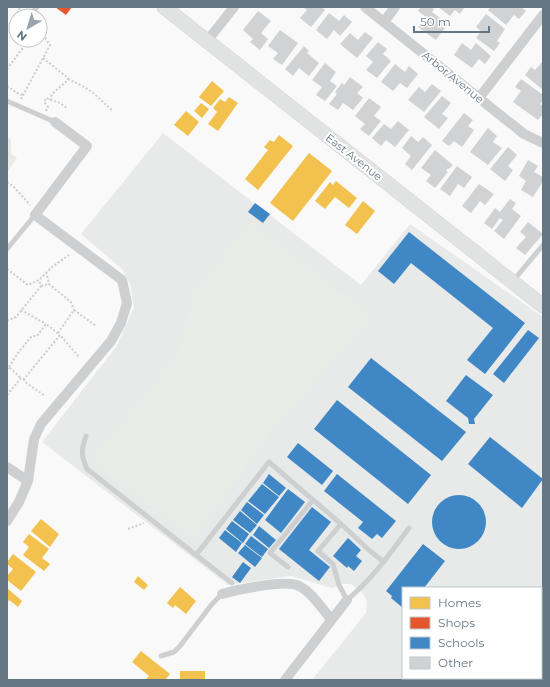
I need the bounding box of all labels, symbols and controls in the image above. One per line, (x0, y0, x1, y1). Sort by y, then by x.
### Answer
north arrow (8, 8, 48, 48)
scale bar (414, 8, 489, 34)
text: 50 m (420, 14, 451, 29)
text: N (14, 28, 30, 44)
street label: Arbor Avenue (419, 48, 487, 106)
street label: East Avenue (323, 131, 385, 184)
legend (402, 587, 542, 679)
text: Homes (438, 595, 481, 610)
text: Shops (438, 615, 475, 630)
text: Schools (438, 635, 484, 650)
text: Other (438, 655, 473, 670)

